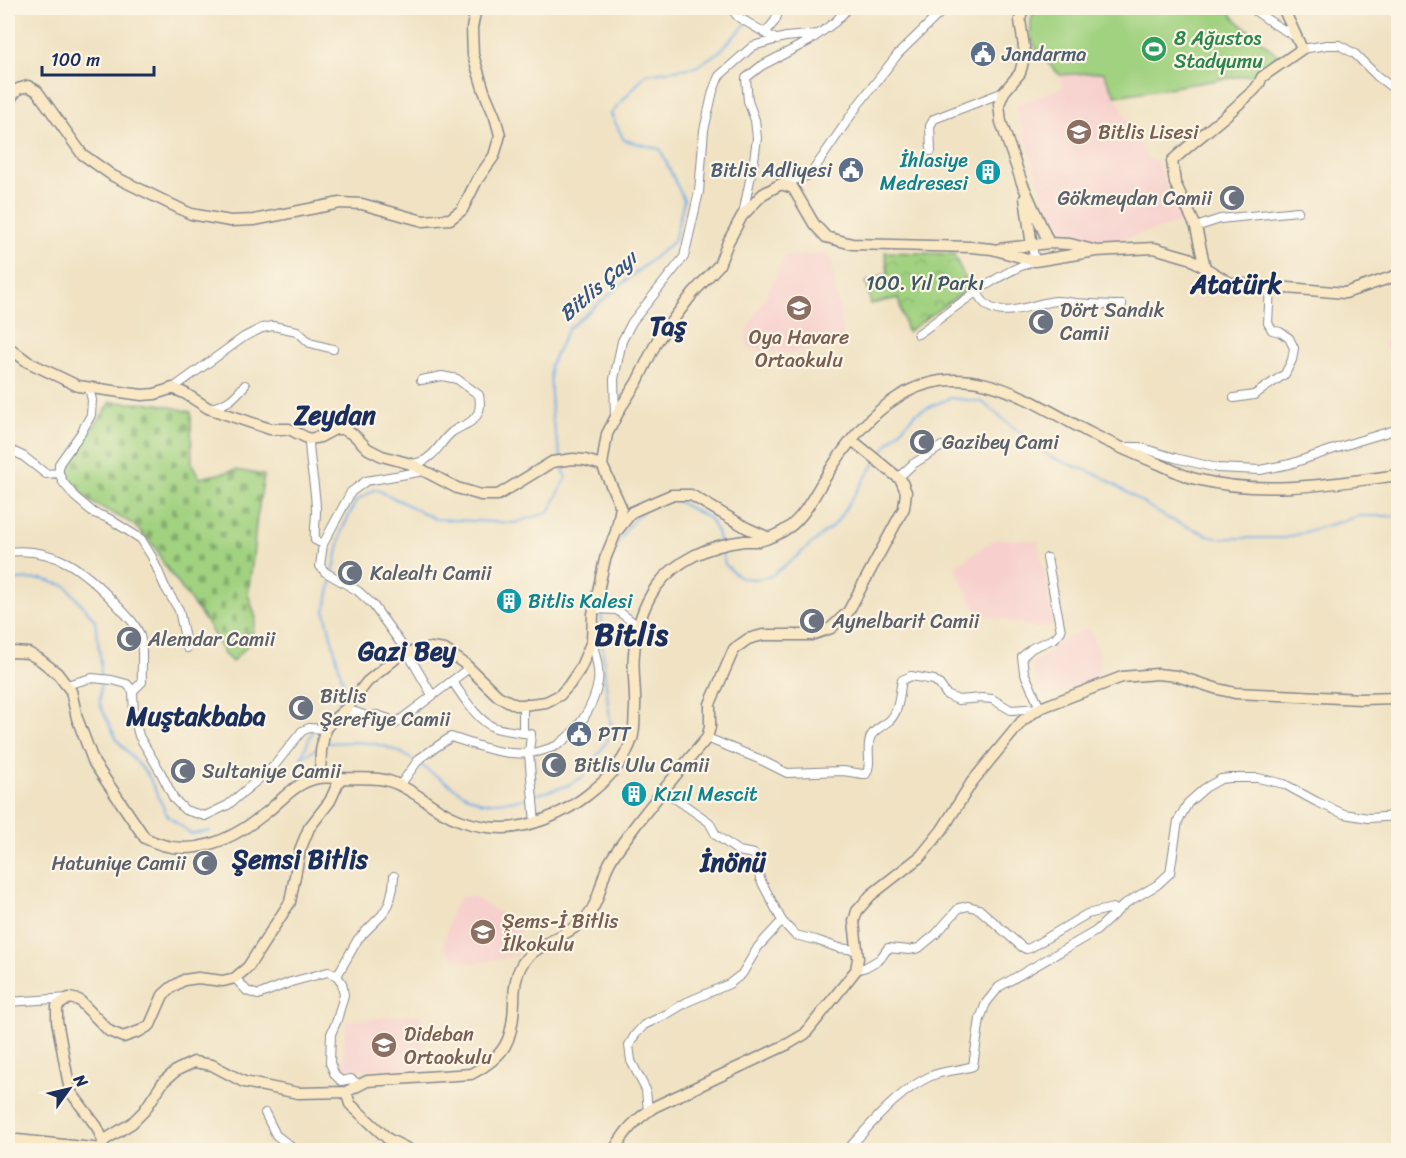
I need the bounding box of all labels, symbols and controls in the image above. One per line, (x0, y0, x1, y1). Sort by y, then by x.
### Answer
place label: 8 Ağustos Stadyumu (1174, 21, 1263, 79)
sports icon: 8 Ağustos Stadyumu (1139, 34, 1169, 64)
place label: Jandarma (1001, 37, 1086, 72)
scale bar (42, 39, 154, 77)
public building icon: Jandarma (968, 39, 998, 69)
text: 100 m (51, 44, 100, 76)
place label: Bitlis Lisesi (1098, 115, 1200, 150)
school or university icon: Bitlis Lisesi (1064, 117, 1094, 147)
place label: İhlasiye Medresesi (880, 143, 969, 201)
place label: Bitlis Adliyesi (710, 153, 833, 188)
public building icon: Bitlis Adliyesi (836, 155, 866, 185)
building icon: İhlasiye Medresesi (973, 157, 1003, 187)
place label: Gökmeydan Camii (1057, 181, 1213, 216)
mosque icon: Gökmeydan Camii (1217, 183, 1247, 213)
water label: Bitlis Çayı (550, 239, 648, 331)
district label: Atatürk (1189, 261, 1283, 307)
park label: 100. Yıl Parkı (866, 266, 984, 301)
school or university icon: Oya Havare Ortaokulu (784, 293, 814, 323)
place label: Dört Sandık Camii (1060, 293, 1165, 351)
district label: Taş (649, 303, 688, 349)
mosque icon: Dört Sandık Camii (1026, 307, 1056, 337)
place label: Oya Havare Ortaokulu (749, 320, 849, 378)
district label: Zeydan (293, 392, 377, 438)
place label: Gazibey Cami (942, 425, 1060, 460)
mosque icon: Gazibey Cami (907, 427, 937, 457)
place label: Kalealtı Camii (370, 556, 492, 591)
mosque icon: Kalealtı Camii (335, 558, 365, 588)
place label: Bitlis Kalesi (528, 584, 634, 619)
building icon: Bitlis Kalesi (494, 586, 524, 616)
place label: Aynelbarit Camii (831, 604, 980, 639)
district label: Bitlis (594, 606, 669, 663)
mosque icon: Aynelbarit Camii (797, 606, 827, 636)
place label: Alemdar Camii (147, 622, 277, 657)
mosque icon: Alemdar Camii (114, 624, 144, 654)
district label: Gazi Bey (358, 628, 457, 674)
place label: Bitlis Şerefiye Camii (320, 679, 451, 737)
district label: Muştakbaba (125, 693, 266, 739)
mosque icon: Bitlis Şerefiye Camii (286, 693, 316, 723)
place label: PTT (598, 717, 632, 752)
public building icon: PTT (564, 719, 594, 749)
place label: Bitlis Ulu Camii (574, 748, 710, 783)
mosque icon: Bitlis Ulu Camii (539, 750, 569, 780)
place label: Sultaniye Camii (202, 754, 342, 789)
mosque icon: Sultaniye Camii (168, 756, 198, 786)
place label: Kızıl Mescit (654, 777, 758, 812)
building icon: Kızıl Mescit (619, 779, 649, 809)
district label: Şemsi Bitlis (231, 836, 369, 882)
district label: İnönü (698, 839, 767, 885)
place label: Hatuniye Camii (51, 846, 187, 881)
mosque icon: Hatuniye Camii (190, 848, 220, 878)
place label: Şems-İ Bitlis İlkokulu (501, 904, 619, 962)
school or university icon: Şems-İ Bitlis İlkokulu (468, 917, 498, 947)
place label: Dideban Ortaokulu (404, 1017, 492, 1075)
school or university icon: Dideban Ortaokulu (369, 1030, 399, 1060)
north arrow (39, 1059, 99, 1119)
text: N (65, 1067, 97, 1094)

